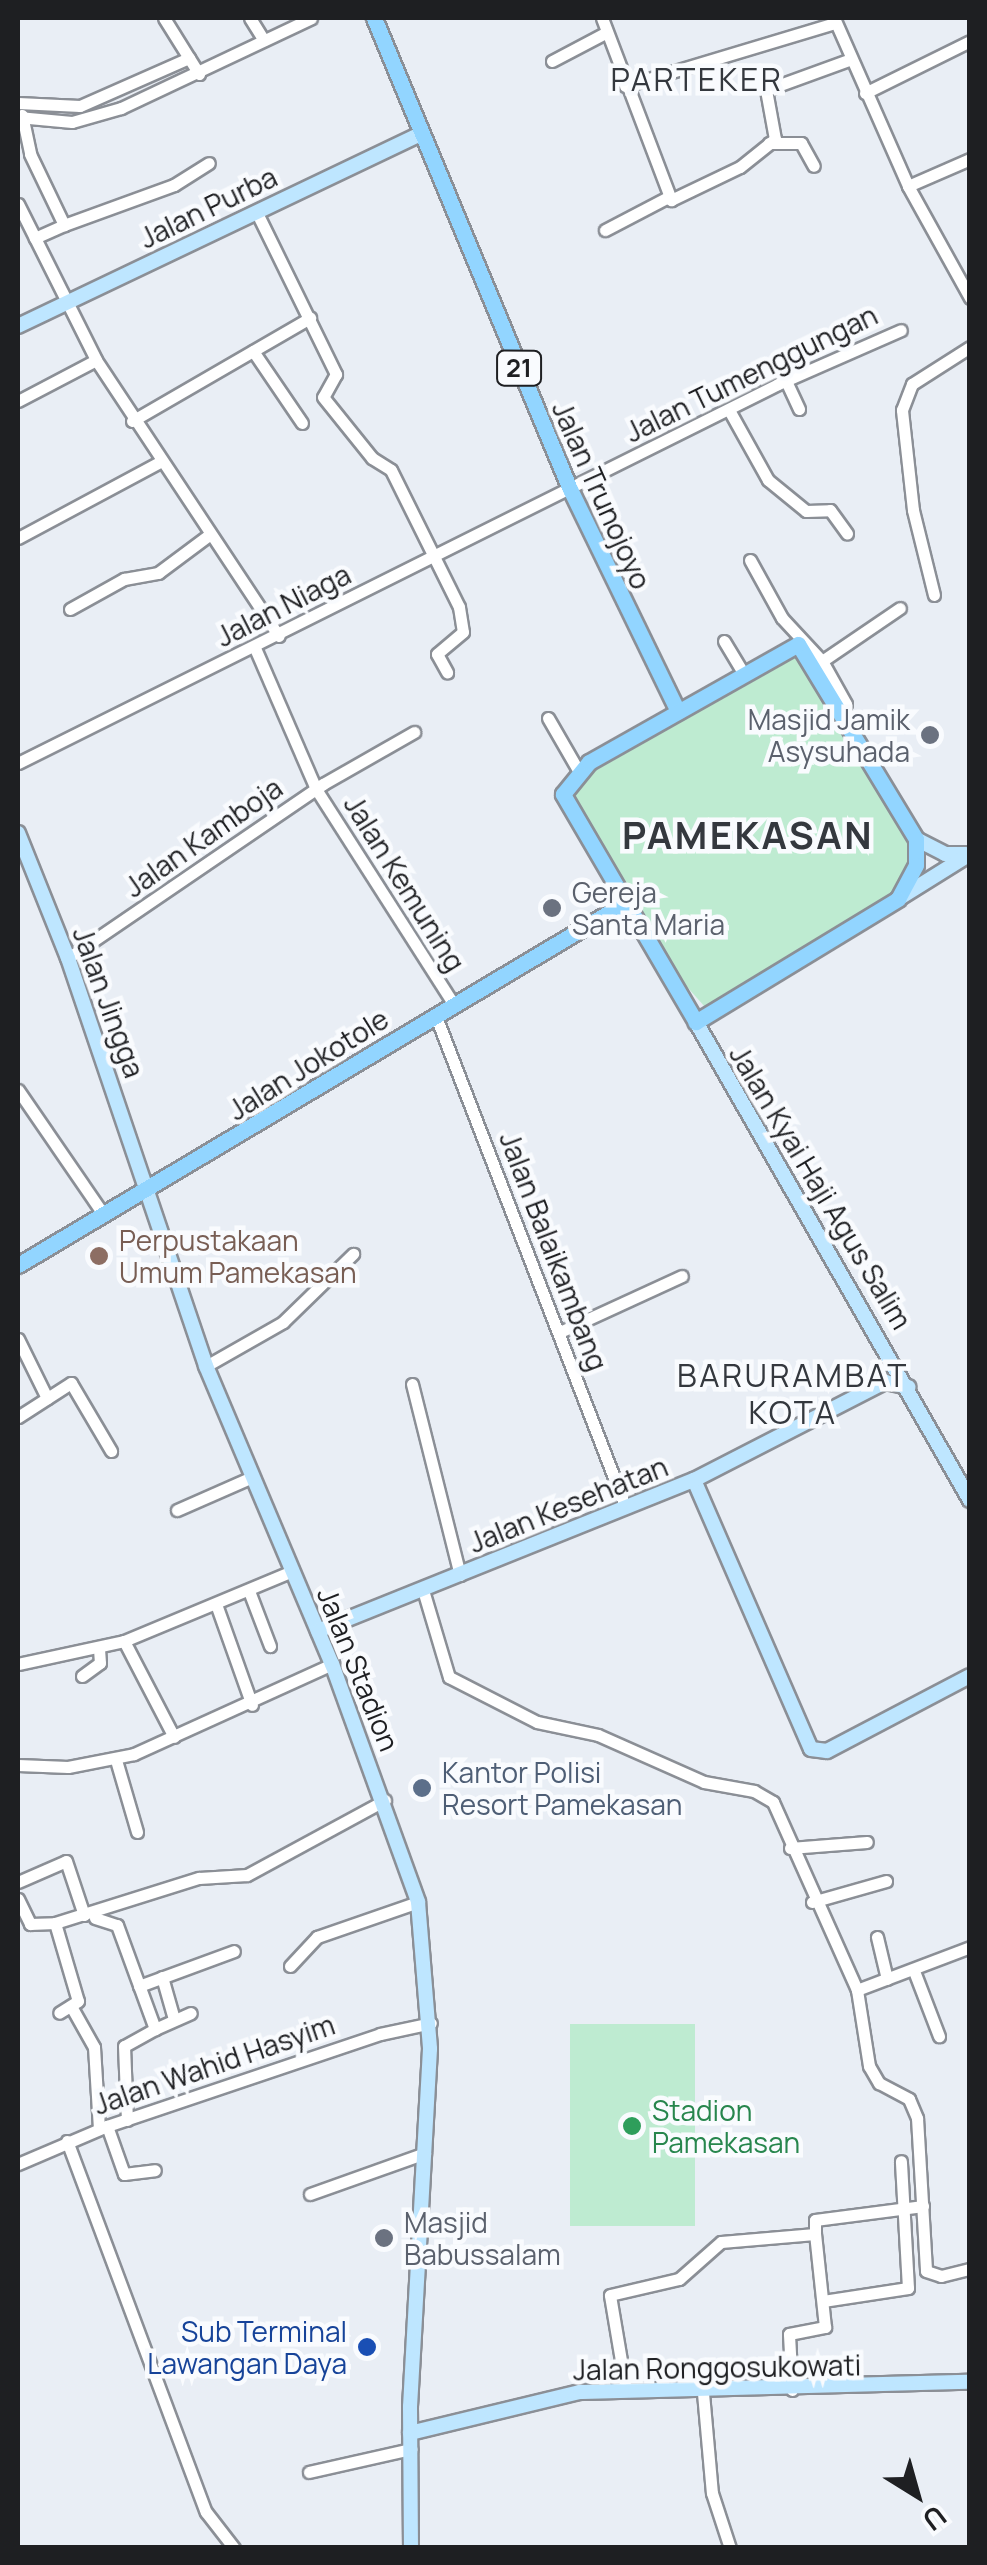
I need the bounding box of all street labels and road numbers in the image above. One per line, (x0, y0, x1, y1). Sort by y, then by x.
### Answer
street label: Jalan Purba (134, 159, 282, 255)
street label: Jalan Tumenggungan (620, 297, 882, 449)
road number: 21 (494, 348, 544, 388)
street label: Jalan Trunojoyo (546, 396, 658, 594)
street label: Jalan Niaga (210, 557, 356, 653)
street label: Jalan Kamboja (118, 770, 288, 904)
street label: Jalan Kemuning (337, 789, 473, 977)
street label: Jalan Jingga (66, 922, 152, 1082)
street label: Jalan Jokotole (222, 1001, 394, 1127)
street label: Jalan Kyai Haji Agus Salim (723, 1039, 919, 1335)
street label: Jalan Balaikambang (493, 1127, 615, 1375)
street label: Jalan Kesehatan (464, 1449, 672, 1559)
street label: Jalan Stadion (311, 1582, 407, 1756)
street label: Jalan Wahid Hasyim (89, 2007, 339, 2121)
street label: Jalan Ronggosukowati (573, 2348, 861, 2386)

